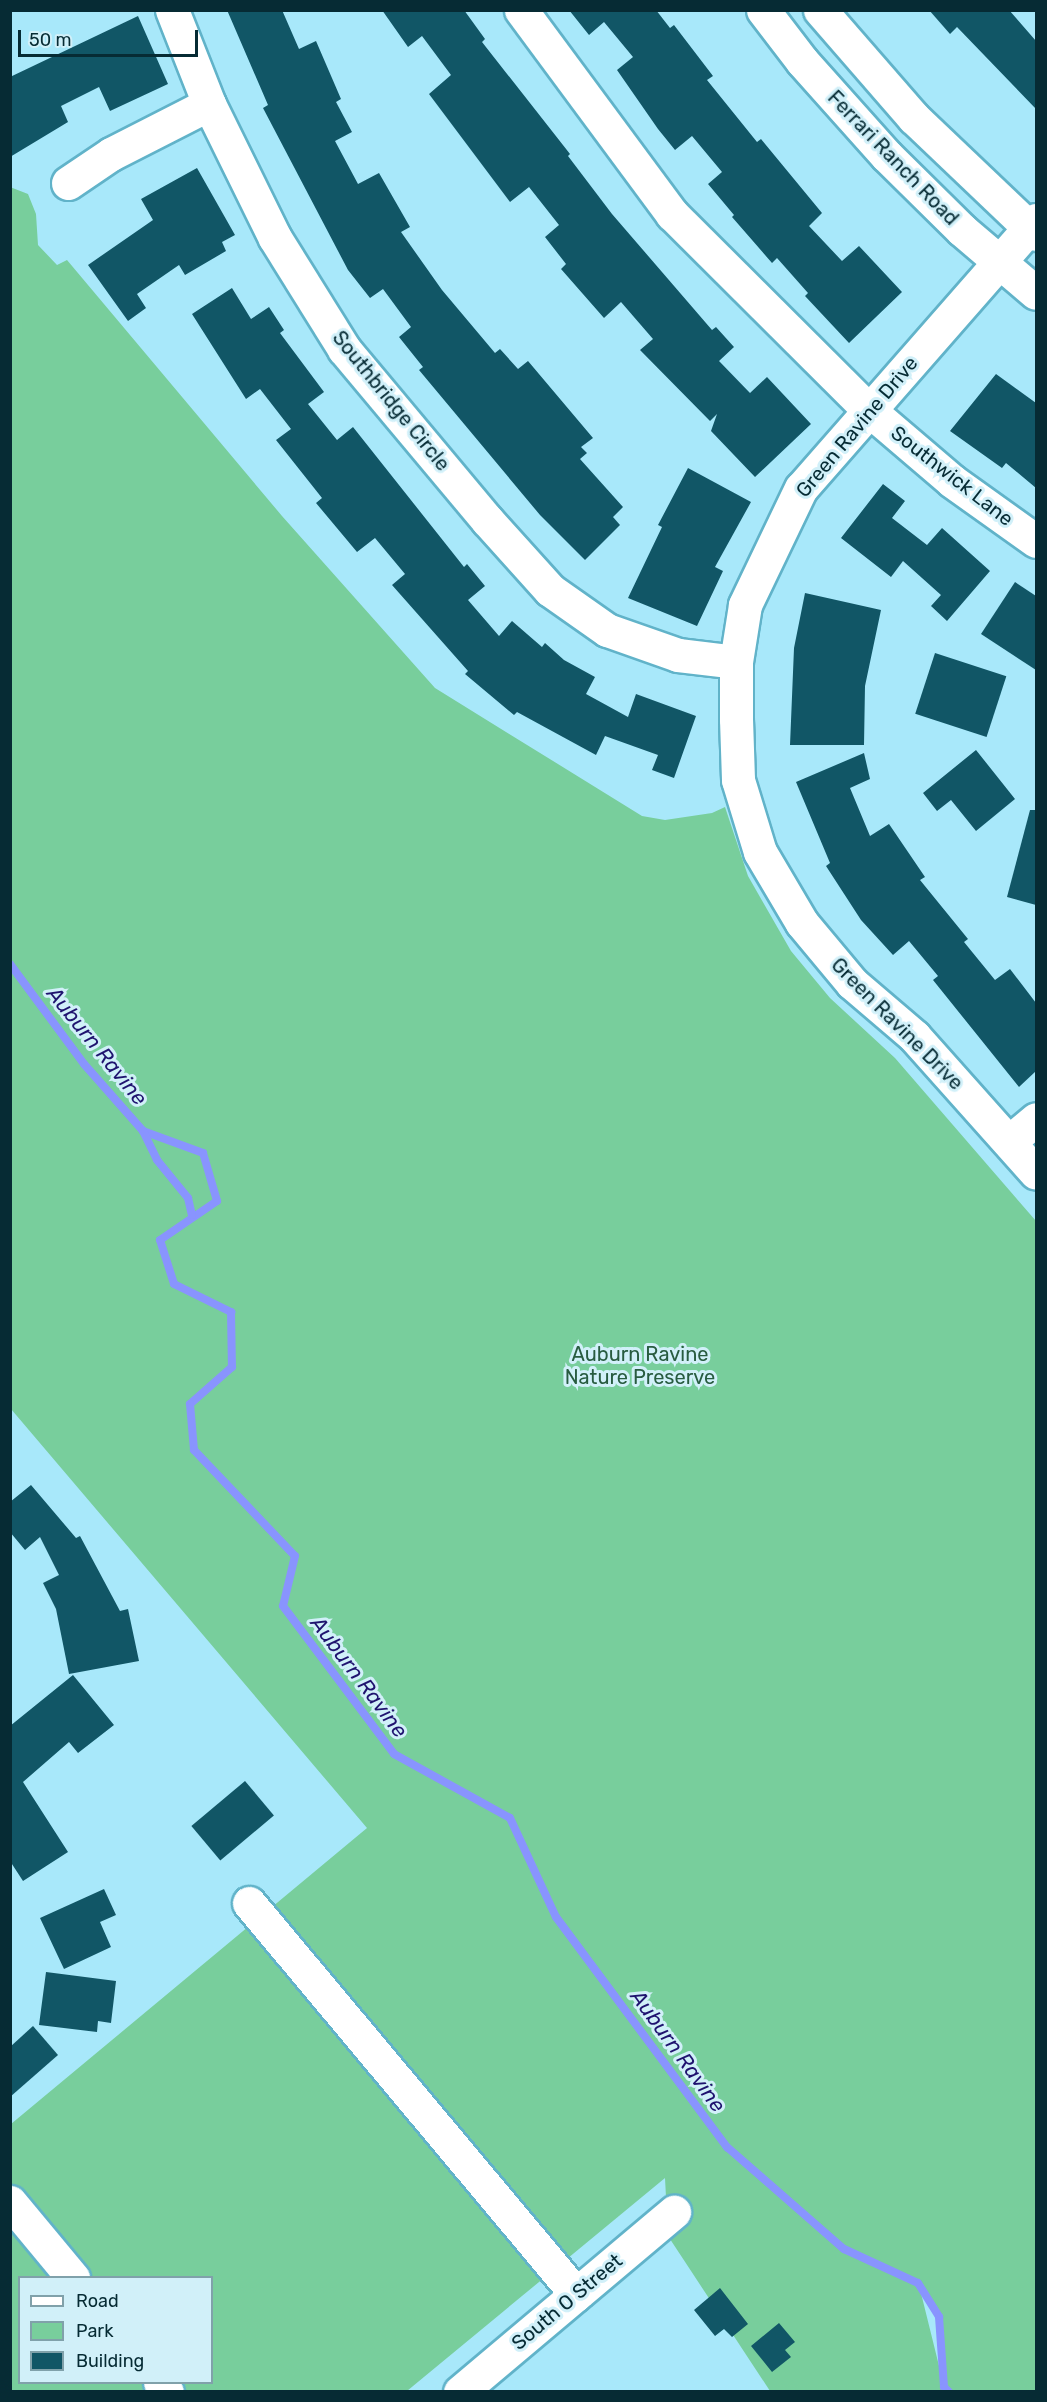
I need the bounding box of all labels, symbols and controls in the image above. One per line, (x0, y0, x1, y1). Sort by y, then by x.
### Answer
scale bar (21, 18, 201, 56)
text: 50 m (29, 29, 72, 51)
street label: Ferrari Ranch Road (823, 86, 963, 230)
street label: Southbridge Circle (327, 326, 455, 476)
street label: Green Ravine Drive (791, 352, 923, 502)
street label: Southwick Lane (886, 421, 1018, 531)
street label: Green Ravine Drive (826, 953, 968, 1095)
water label: Auburn Ravine (42, 982, 152, 1110)
park label: Auburn Ravine Nature Preserve (565, 1342, 715, 1389)
water label: Auburn Ravine (305, 1612, 413, 1742)
water label: Auburn Ravine (625, 1985, 731, 2117)
street label: South O Street (507, 2249, 627, 2355)
legend (18, 2276, 213, 2384)
text: Road (76, 2290, 119, 2312)
text: Park (76, 2320, 113, 2342)
text: Building (76, 2350, 144, 2372)

